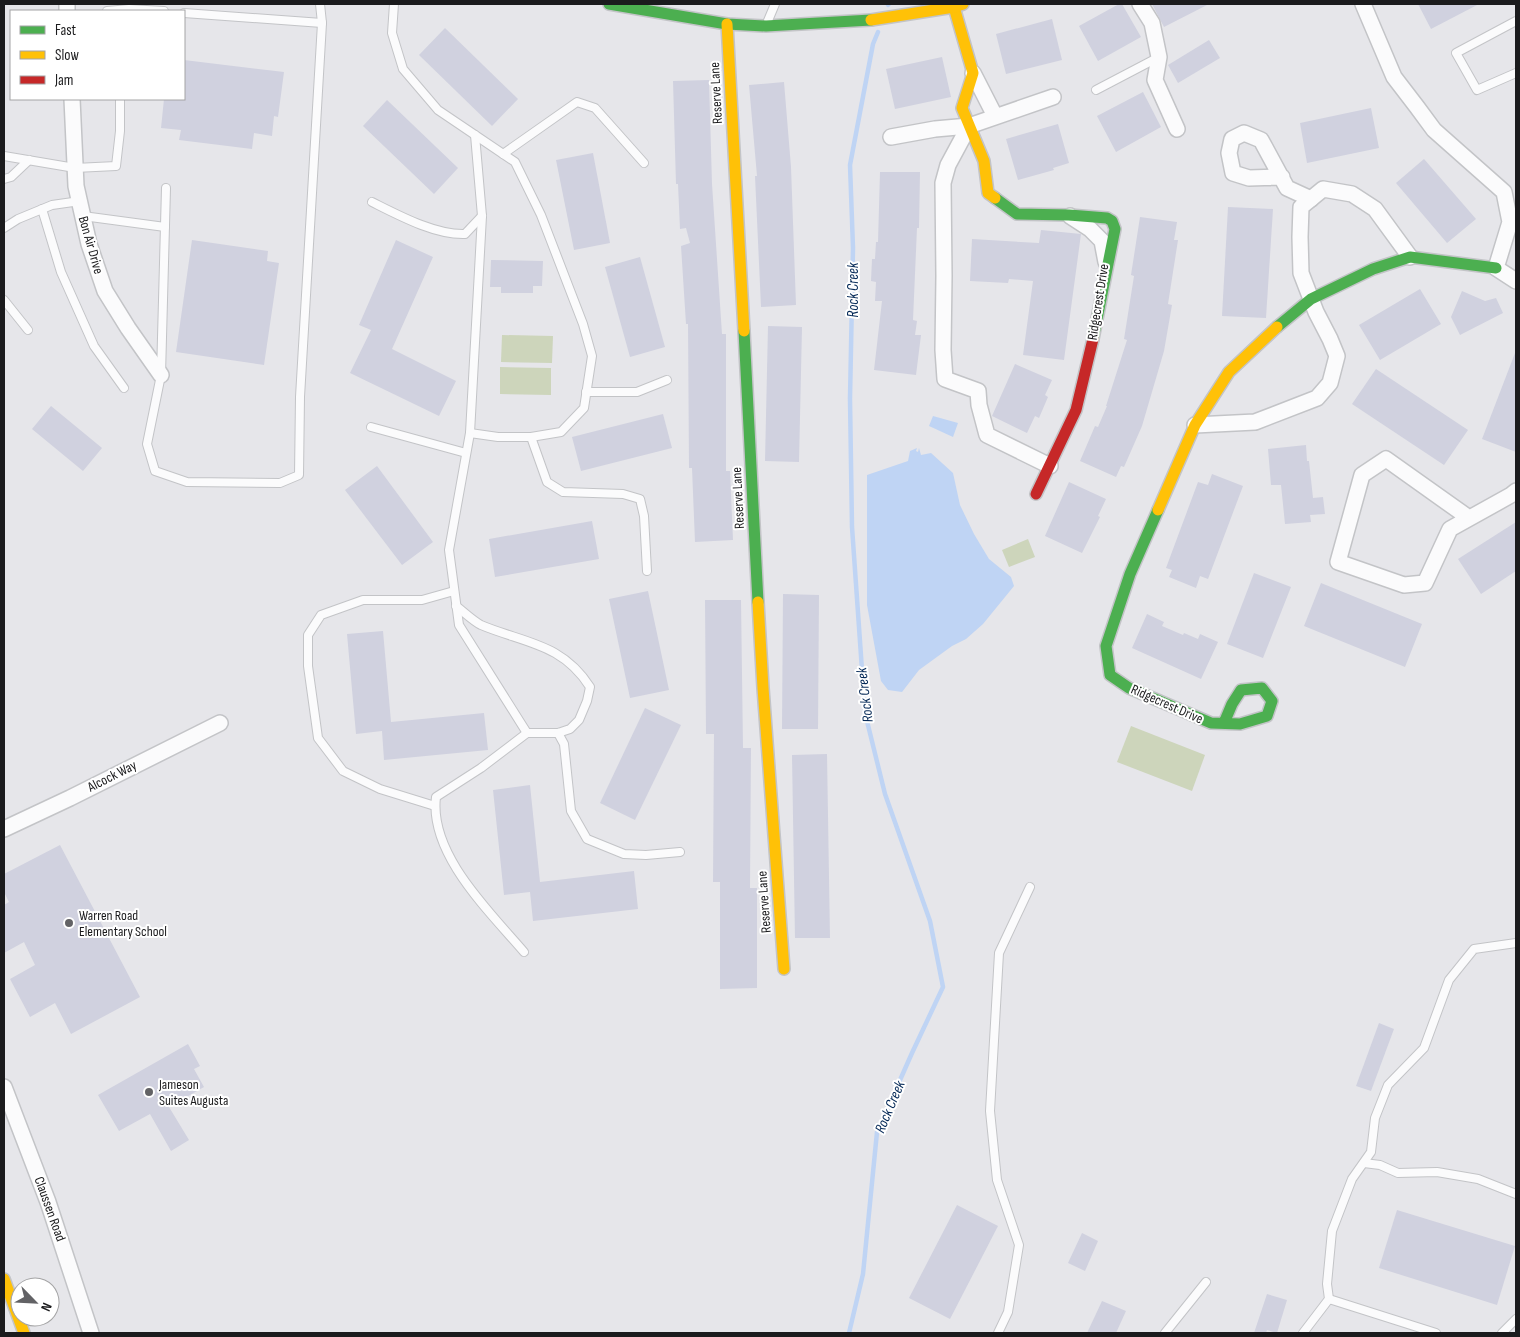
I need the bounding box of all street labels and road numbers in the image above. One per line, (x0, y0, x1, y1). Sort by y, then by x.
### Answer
street label: Reserve Lane (706, 62, 726, 124)
street label: Bon Air Drive (75, 214, 107, 276)
street label: Ridgecrest Drive (1084, 263, 1112, 341)
street label: Reserve Lane (728, 467, 748, 529)
street label: Ridgecrest Drive (1128, 681, 1206, 727)
street label: Alcock Way (84, 756, 140, 796)
street label: Reserve Lane (753, 870, 775, 934)
street label: Claussen Road (30, 1174, 70, 1244)

